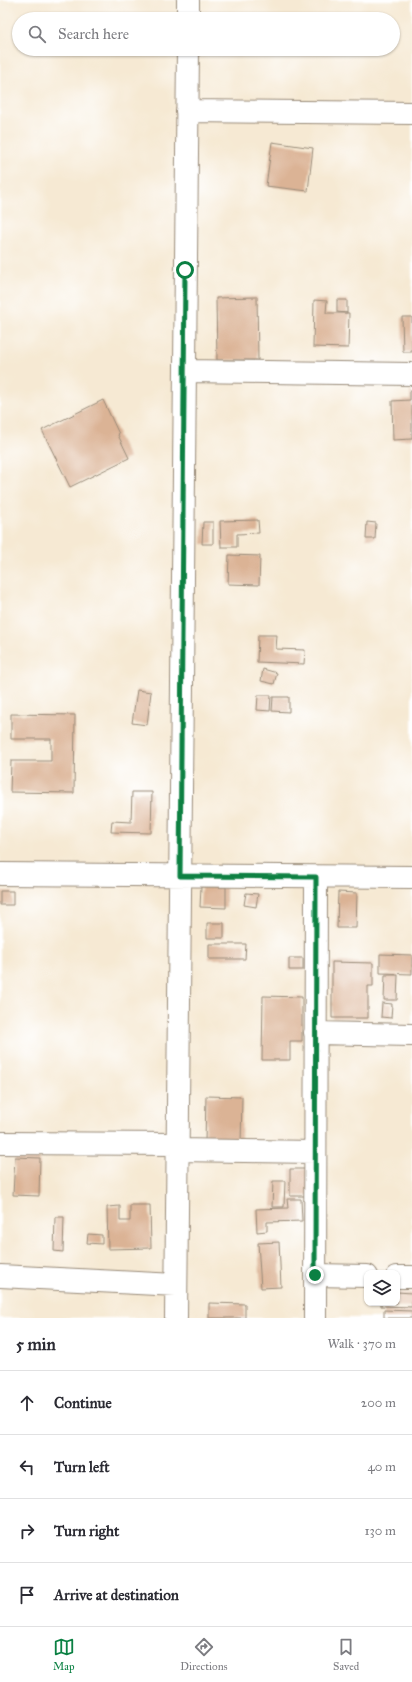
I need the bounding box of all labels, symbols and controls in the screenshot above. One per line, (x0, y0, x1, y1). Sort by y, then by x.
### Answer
search box (12, 12, 400, 56)
icon: search (26, 23, 48, 45)
text: Search here (58, 25, 129, 43)
route start (176, 261, 194, 279)
route end (306, 1266, 324, 1284)
map controls (364, 1270, 400, 1306)
button: layers (364, 1270, 400, 1306)
text: 5 min (16, 1334, 56, 1355)
text: Walk · 370 m (327, 1336, 396, 1352)
icon: ahead (16, 1392, 38, 1414)
text: Continue (54, 1394, 112, 1412)
text: 200 m (361, 1395, 396, 1411)
icon: left (16, 1456, 38, 1478)
text: Turn left (54, 1458, 110, 1476)
text: 40 m (367, 1459, 396, 1475)
icon: right (16, 1520, 38, 1542)
text: Turn right (54, 1522, 119, 1540)
text: 130 m (364, 1523, 396, 1539)
icon: arrive (16, 1584, 38, 1606)
text: Arrive at destination (54, 1586, 179, 1604)
tab: Map (53, 1636, 75, 1673)
tab: Directions (180, 1636, 228, 1673)
tab: Saved (333, 1636, 359, 1673)

